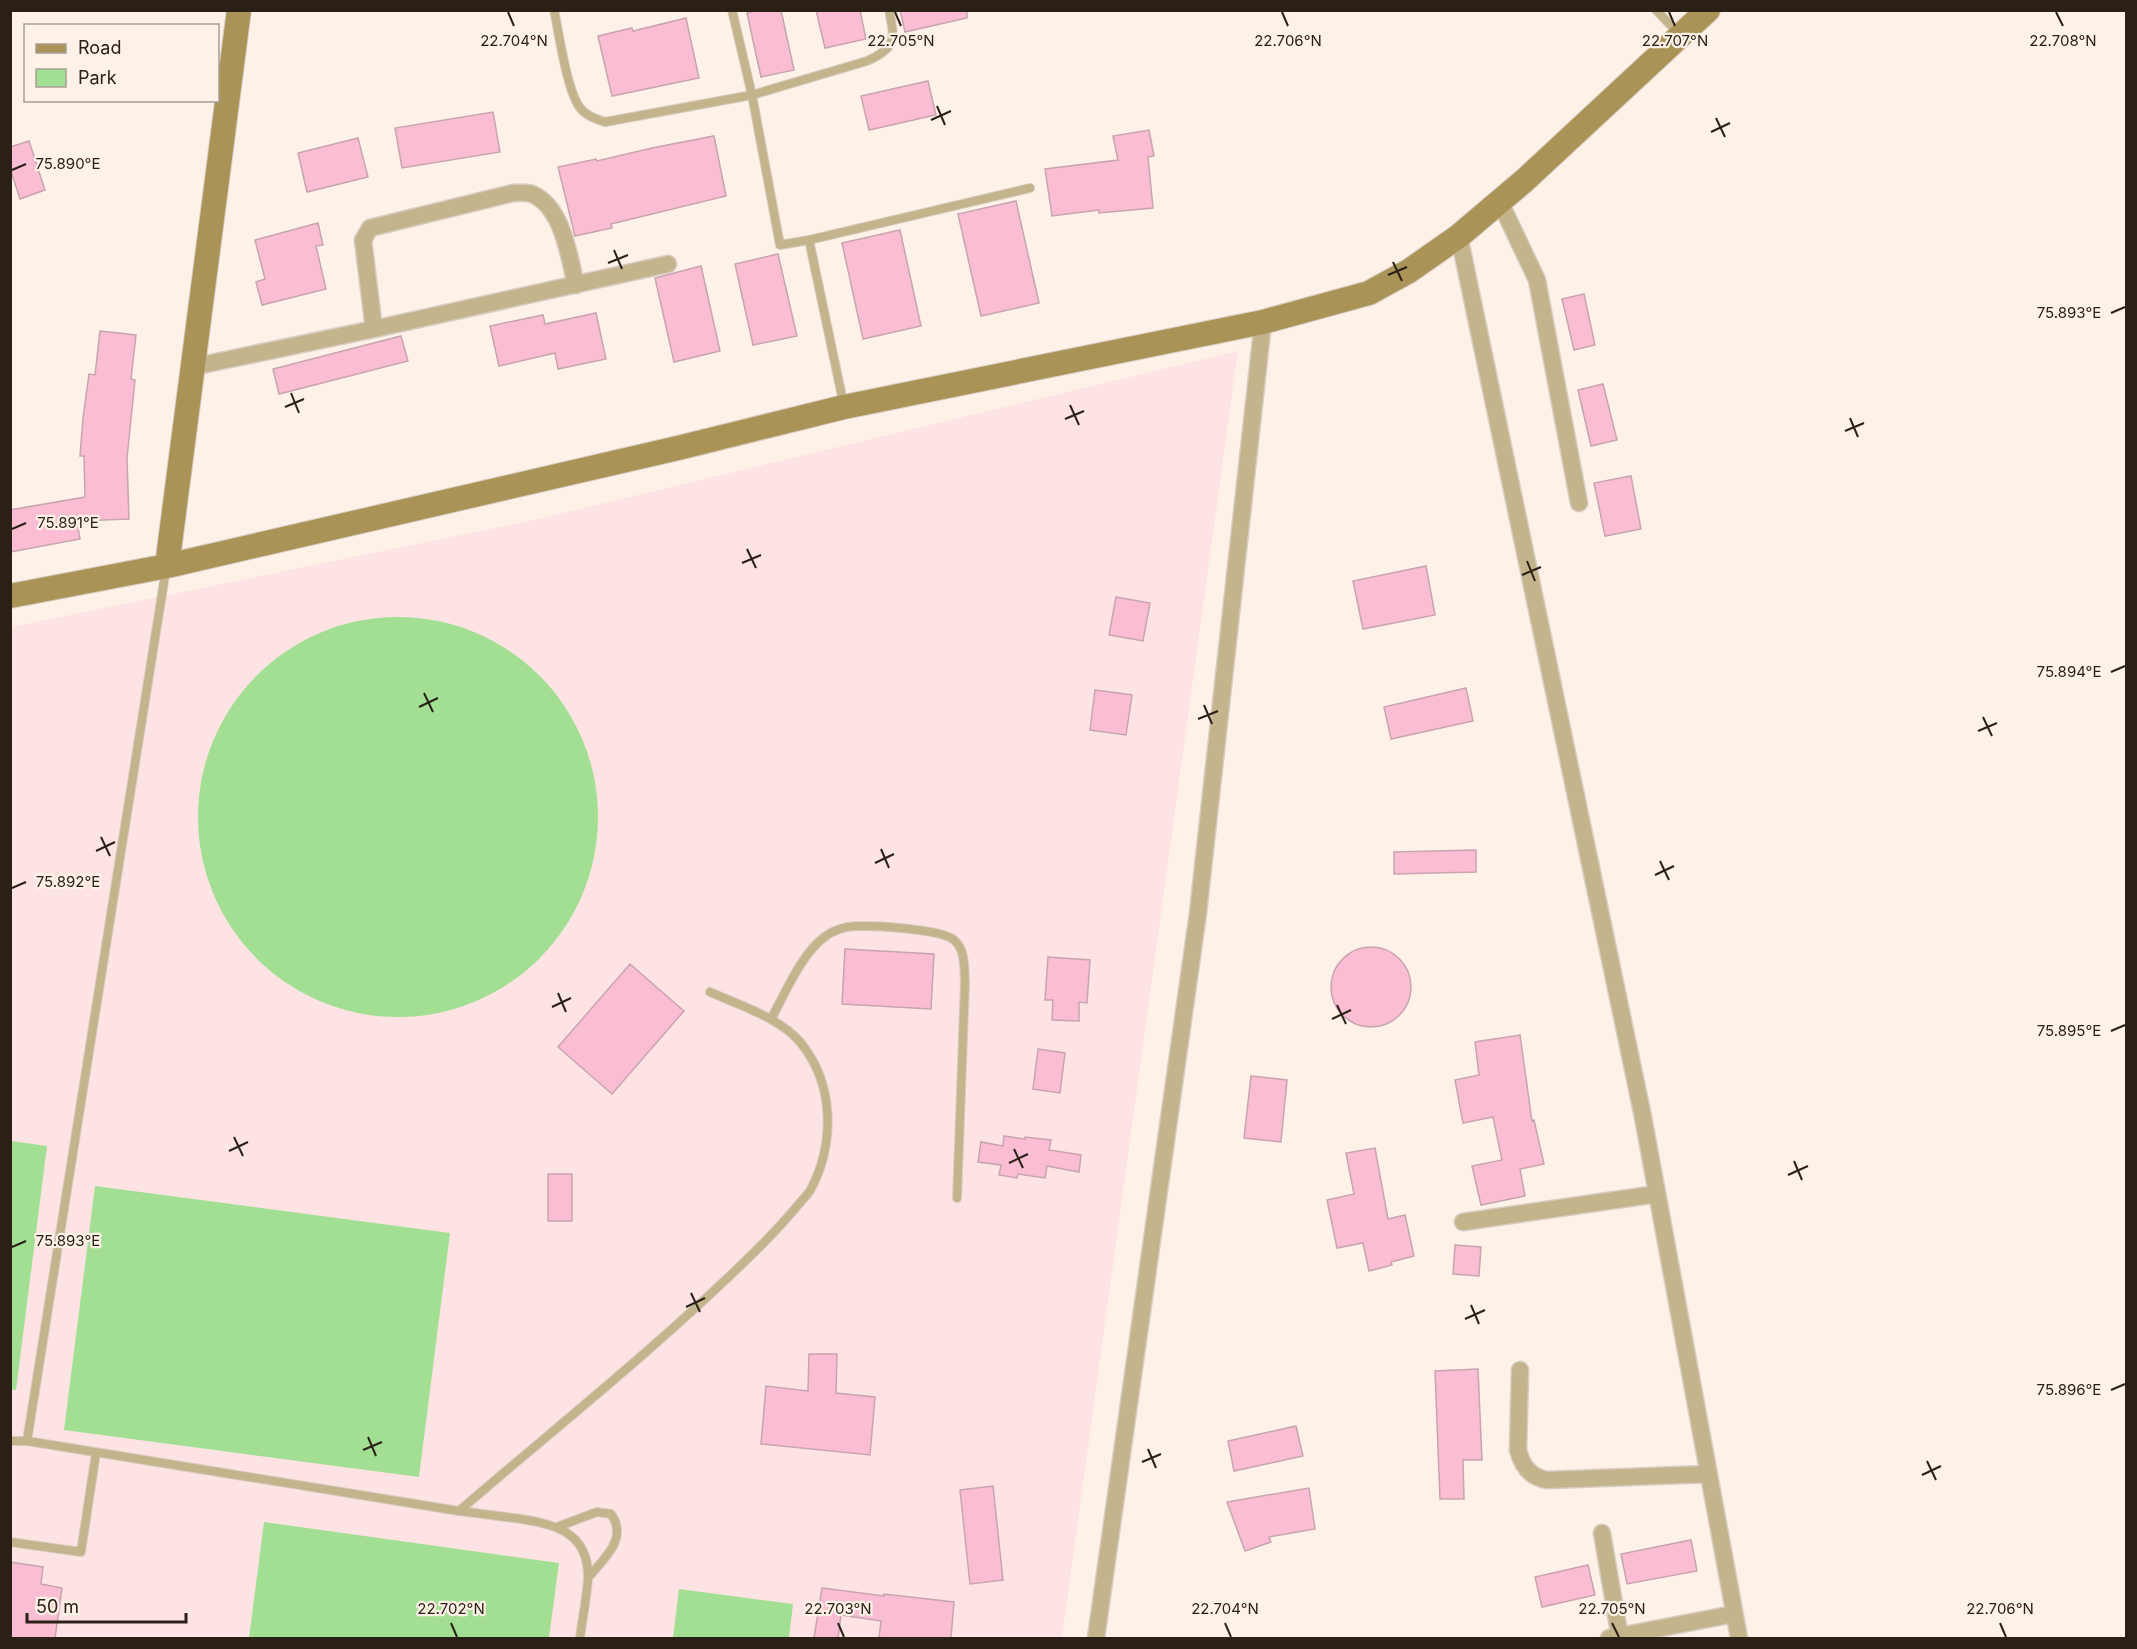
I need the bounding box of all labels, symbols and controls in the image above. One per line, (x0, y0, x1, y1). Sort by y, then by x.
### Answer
legend (24, 24, 219, 102)
text: 22.704°N (480, 31, 548, 50)
text: 22.705°N (867, 31, 935, 50)
text: 22.706°N (1254, 31, 1322, 50)
text: 22.707°N (1642, 31, 1708, 50)
text: 22.708°N (2029, 31, 2097, 50)
text: Road (78, 37, 121, 58)
text: Park (78, 67, 117, 88)
text: 75.890°E (36, 154, 100, 173)
text: 75.893°E (2037, 303, 2101, 322)
text: 75.891°E (37, 513, 99, 532)
text: 75.894°E (2037, 662, 2101, 681)
text: 75.892°E (36, 872, 100, 891)
text: 75.895°E (2037, 1021, 2101, 1040)
text: 75.893°E (36, 1231, 100, 1250)
text: 75.896°E (2037, 1380, 2101, 1399)
scale bar (27, 1586, 186, 1624)
text: 50 m (36, 1596, 79, 1617)
text: 22.702°N (417, 1599, 485, 1618)
text: 22.703°N (804, 1599, 872, 1618)
text: 22.704°N (1191, 1599, 1259, 1618)
text: 22.705°N (1578, 1599, 1646, 1618)
text: 22.706°N (1966, 1599, 2034, 1618)

